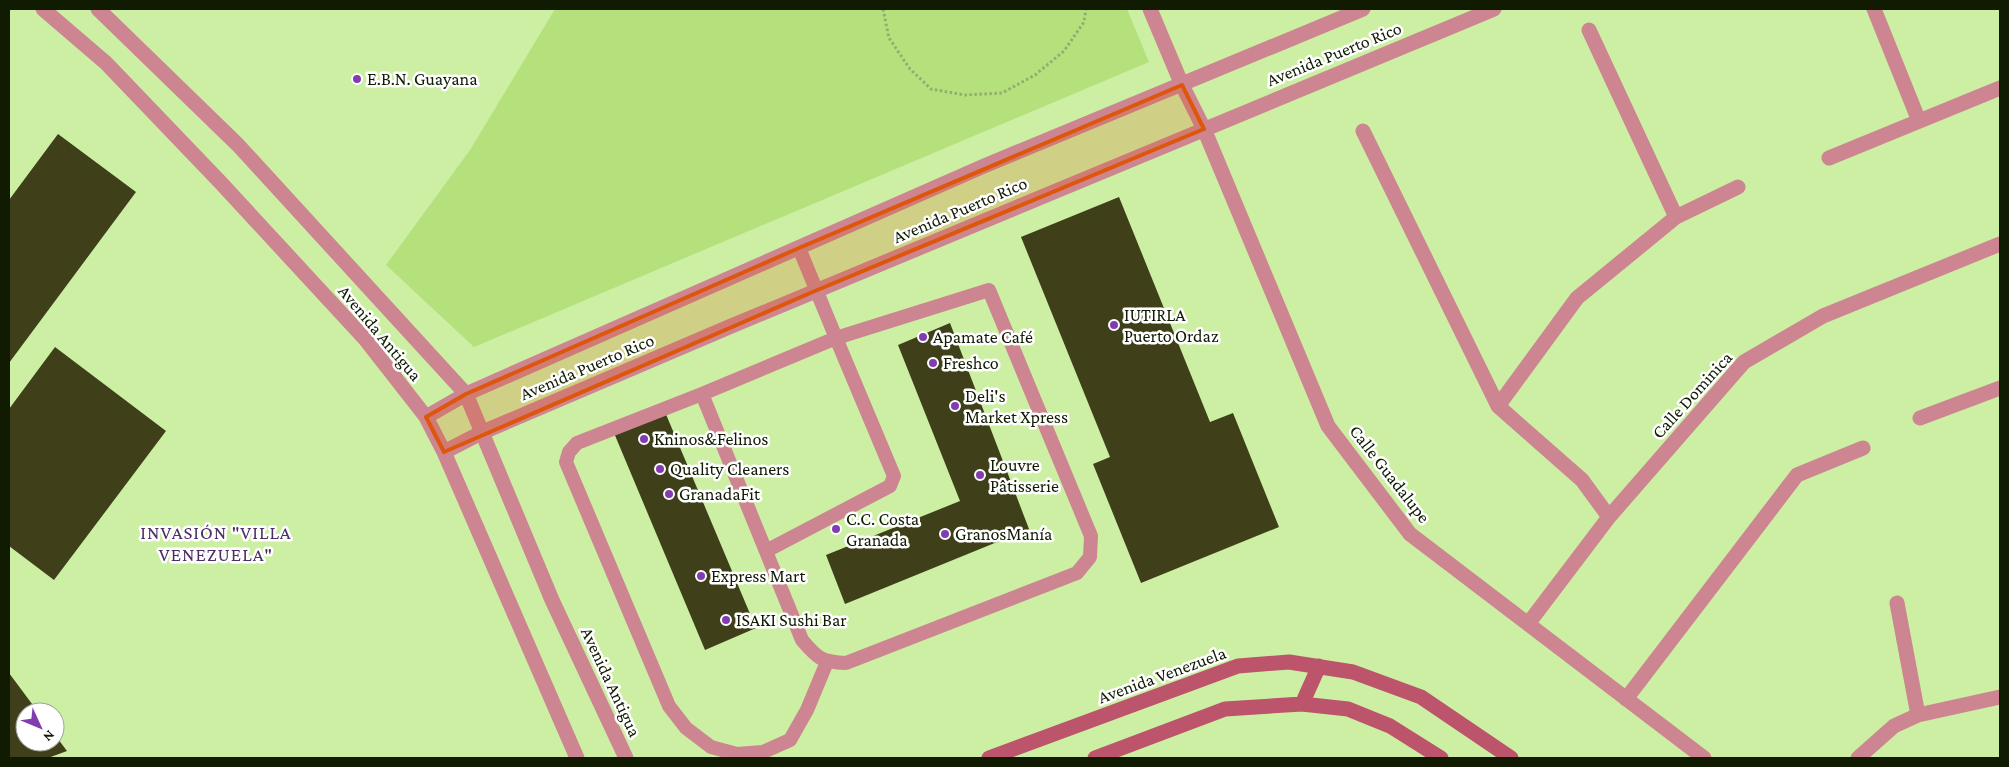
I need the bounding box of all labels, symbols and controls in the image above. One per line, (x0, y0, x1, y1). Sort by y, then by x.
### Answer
street label: Avenida Puerto Rico (1264, 18, 1404, 90)
place label: E.B.N. Guayana (367, 69, 478, 89)
marker: E.B.N. Guayana (351, 73, 363, 85)
street label: Avenida Puerto Rico (890, 173, 1030, 247)
street label: Avenida Antigua (334, 281, 426, 385)
place label: IUTIRLA Puerto Ordaz (1124, 305, 1219, 346)
marker: IUTIRLA Puerto Ordaz (1108, 319, 1120, 331)
place label: Apamate Café (933, 327, 1033, 347)
street label: Avenida Puerto Rico (517, 330, 657, 404)
marker: Apamate Café (917, 331, 929, 343)
street label: Calle Dominica (1648, 347, 1736, 443)
place label: Freshco (943, 353, 999, 373)
marker: Freshco (927, 357, 939, 369)
place label: Deli's Market Xpress (965, 386, 1068, 427)
marker: Deli's Market Xpress (949, 400, 961, 412)
street label: Calle Guadalupe (1346, 421, 1434, 527)
place label: Kninos&Felinos (654, 429, 768, 449)
marker: Kninos&Felinos (638, 433, 650, 445)
place label: Louvre Pâtisserie (990, 455, 1059, 496)
place label: Quality Cleaners (670, 459, 789, 479)
marker: Quality Cleaners (654, 463, 666, 475)
marker: Louvre Pâtisserie (974, 469, 986, 481)
place label: GranadaFit (679, 484, 761, 504)
marker: GranadaFit (663, 488, 675, 500)
place label: C.C. Costa Granada (846, 509, 919, 550)
district label: INVASIÓN "VILLA VENEZUELA" (140, 522, 292, 565)
marker: C.C. Costa Granada (830, 523, 842, 535)
place label: GranosManía (955, 524, 1052, 544)
marker: GranosManía (939, 528, 951, 540)
place label: Express Mart (711, 566, 806, 586)
marker: Express Mart (695, 570, 707, 582)
place label: ISAKI Sushi Bar (736, 610, 847, 630)
marker: ISAKI Sushi Bar (720, 614, 732, 626)
street label: Avenida Antigua (577, 624, 645, 740)
street label: Avenida Venezuela (1095, 643, 1229, 707)
north arrow (15, 702, 65, 752)
text: N (40, 727, 58, 745)

